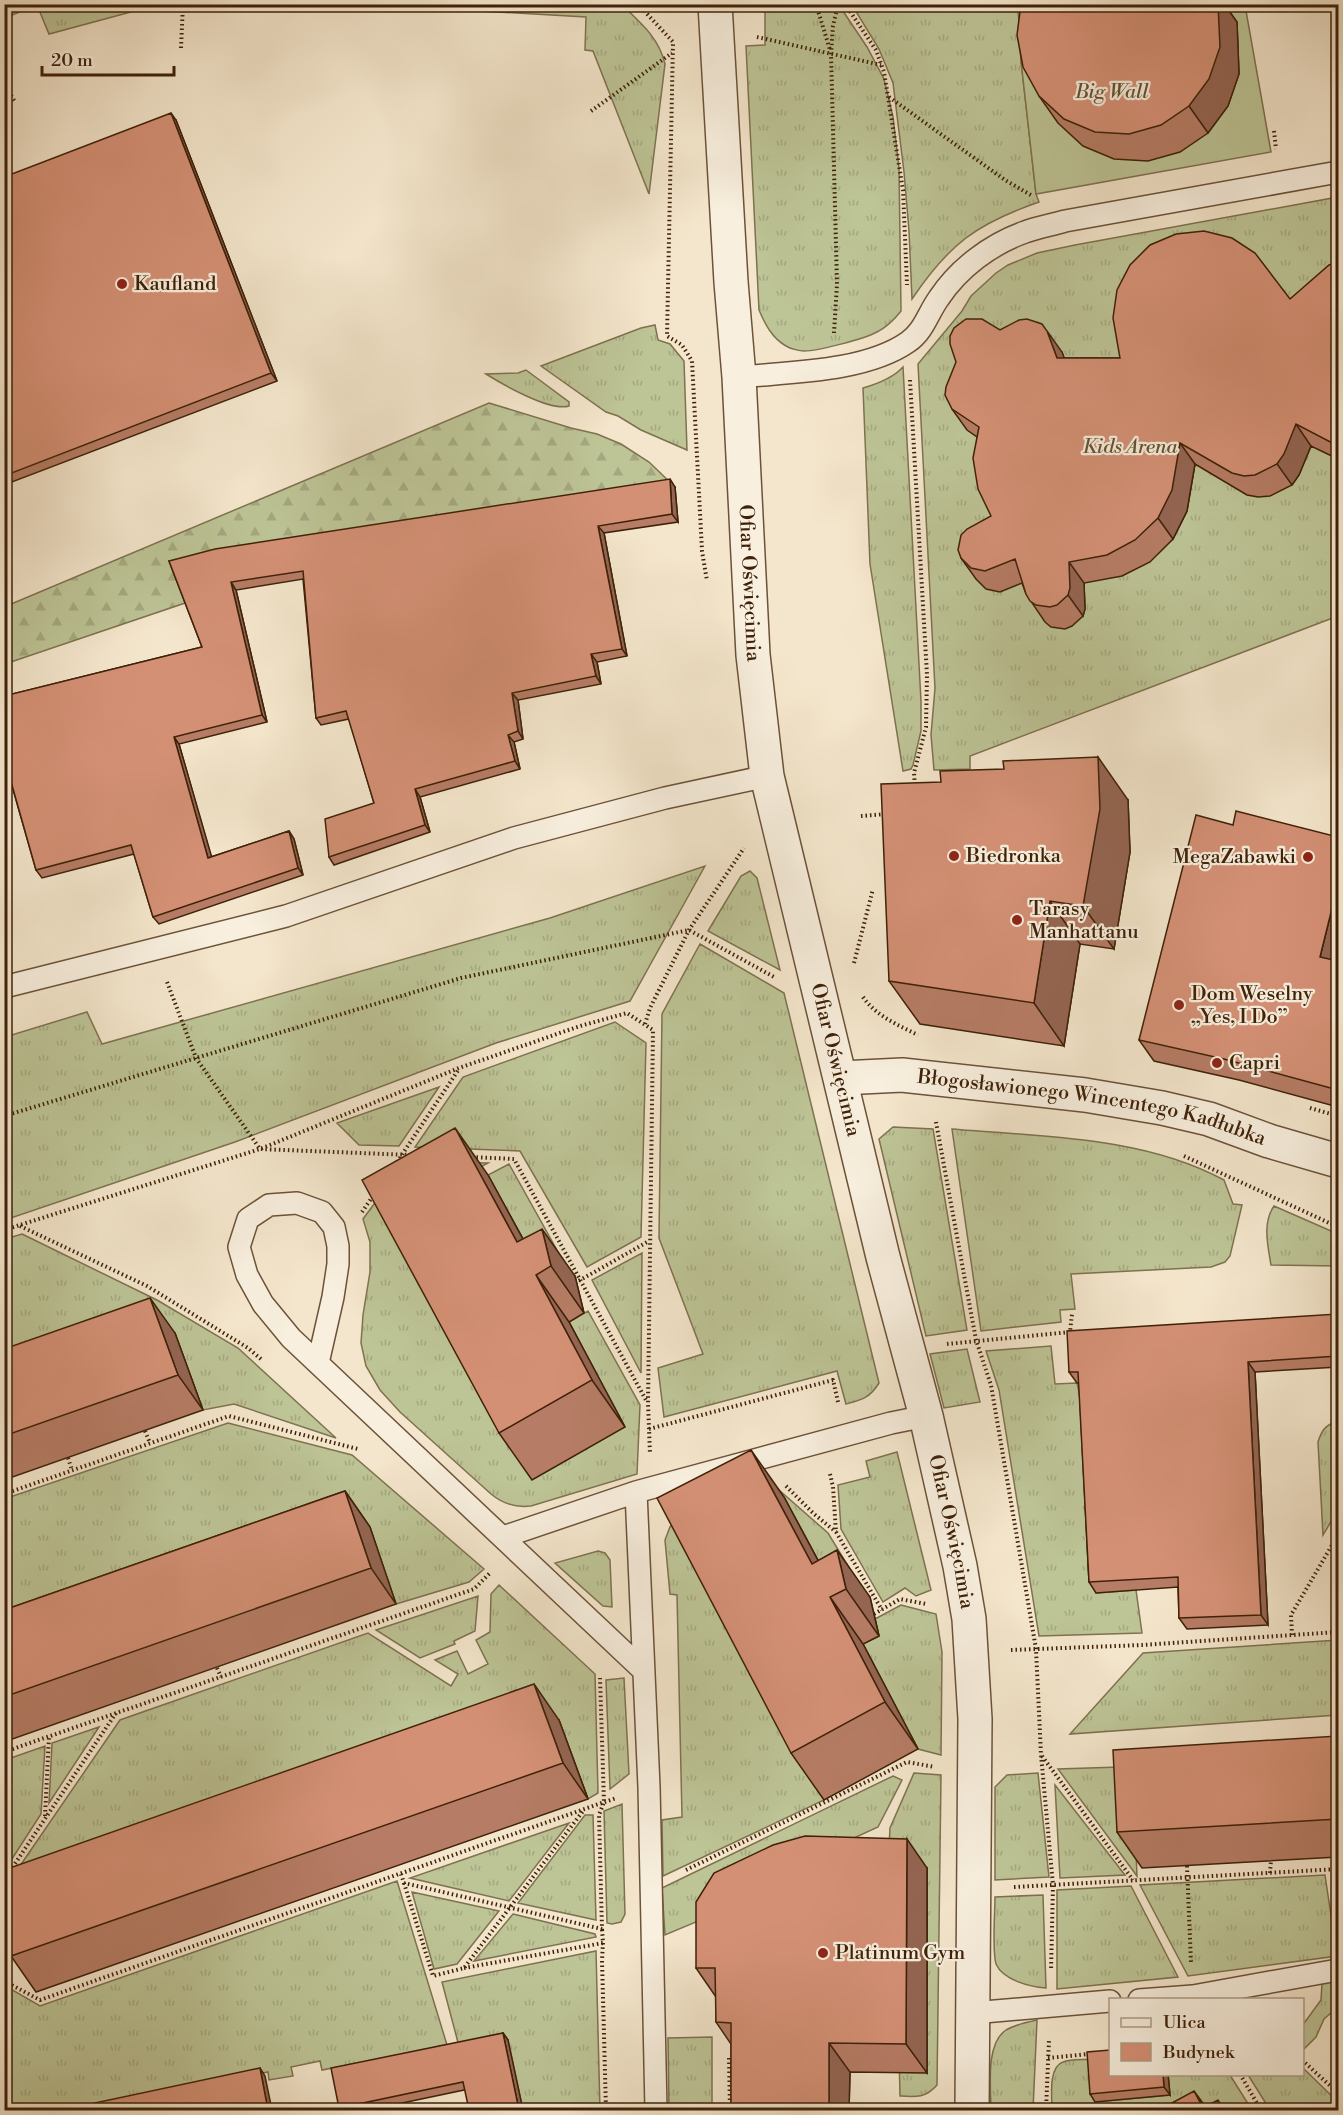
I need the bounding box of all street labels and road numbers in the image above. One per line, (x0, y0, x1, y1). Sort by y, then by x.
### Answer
street label: Ofiar Oświęcimia (733, 504, 766, 664)
street label: Ofiar Oświęcimia (805, 981, 866, 1140)
street label: Błogosławionego Wincentego Kadłubka (915, 1064, 1270, 1152)
street label: Ofiar Oświęcimia (923, 1452, 980, 1612)

